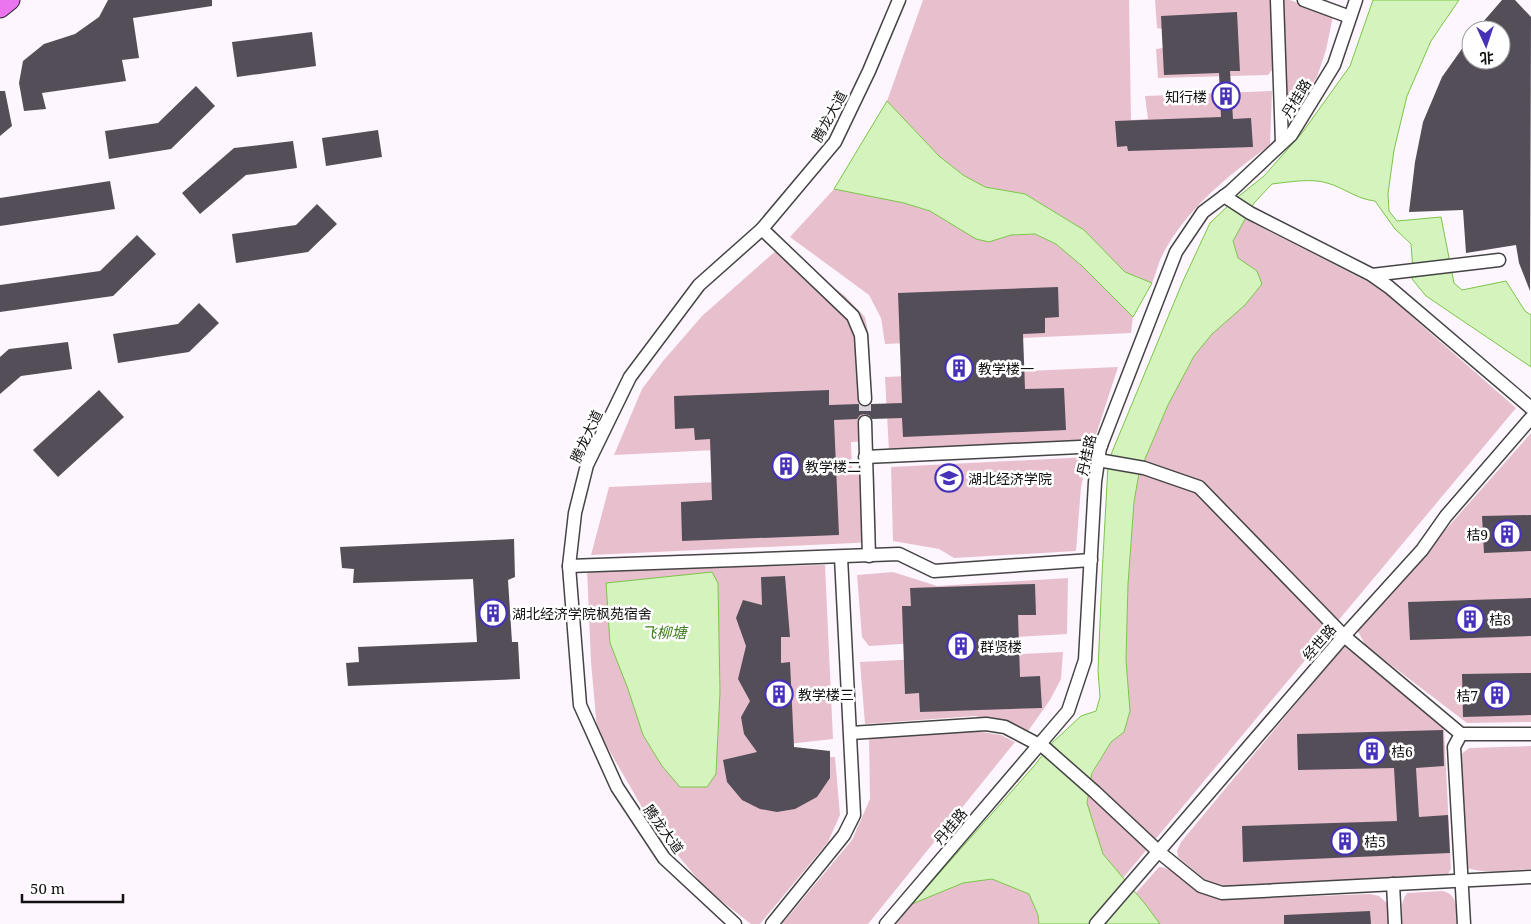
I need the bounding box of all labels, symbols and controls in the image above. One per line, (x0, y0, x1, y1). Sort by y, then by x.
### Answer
north arrow (1461, 20, 1511, 70)
text: 北 (1479, 49, 1494, 68)
street label: 丹桂路 (1277, 75, 1315, 121)
building icon: 知行楼 (1211, 81, 1241, 111)
street label: 腾龙大道 (807, 87, 851, 145)
place label: 知行楼 (1165, 87, 1207, 106)
building icon: 教学楼一 (944, 353, 974, 383)
place label: 教学楼一 (978, 359, 1034, 378)
street label: 腾龙大道 (566, 407, 606, 465)
street label: 丹桂路 (1072, 432, 1100, 478)
building icon: 教学楼二 (771, 451, 801, 481)
place label: 教学楼二 (805, 457, 861, 476)
school or university icon: 湖北经济学院 (934, 463, 964, 493)
place label: 湖北经济学院 (968, 469, 1052, 488)
building icon: 桔9 (1492, 519, 1522, 549)
place label: 桔9 (1466, 525, 1488, 544)
building icon: 湖北经济学院枫苑宿舍 (478, 598, 508, 628)
place label: 湖北经济学院枫苑宿舍 (512, 604, 652, 623)
building icon: 桔8 (1455, 604, 1485, 634)
place label: 桔8 (1489, 610, 1511, 629)
street label: 经世路 (1298, 620, 1340, 664)
water label: 飞柳塘 (641, 622, 689, 642)
building icon: 群贤楼 (946, 631, 976, 661)
place label: 群贤楼 (980, 637, 1022, 656)
building icon: 教学楼三 (764, 679, 794, 709)
building icon: 桔7 (1482, 680, 1512, 710)
place label: 教学楼三 (798, 685, 854, 704)
place label: 桔7 (1456, 686, 1478, 705)
building icon: 桔6 (1357, 736, 1387, 766)
place label: 桔6 (1391, 742, 1413, 761)
street label: 腾龙大道 (640, 801, 688, 857)
street label: 丹桂路 (929, 804, 971, 848)
building icon: 桔5 (1330, 826, 1360, 856)
place label: 桔5 (1364, 832, 1386, 851)
scale bar (22, 872, 124, 904)
text: 50 m (30, 878, 65, 898)

